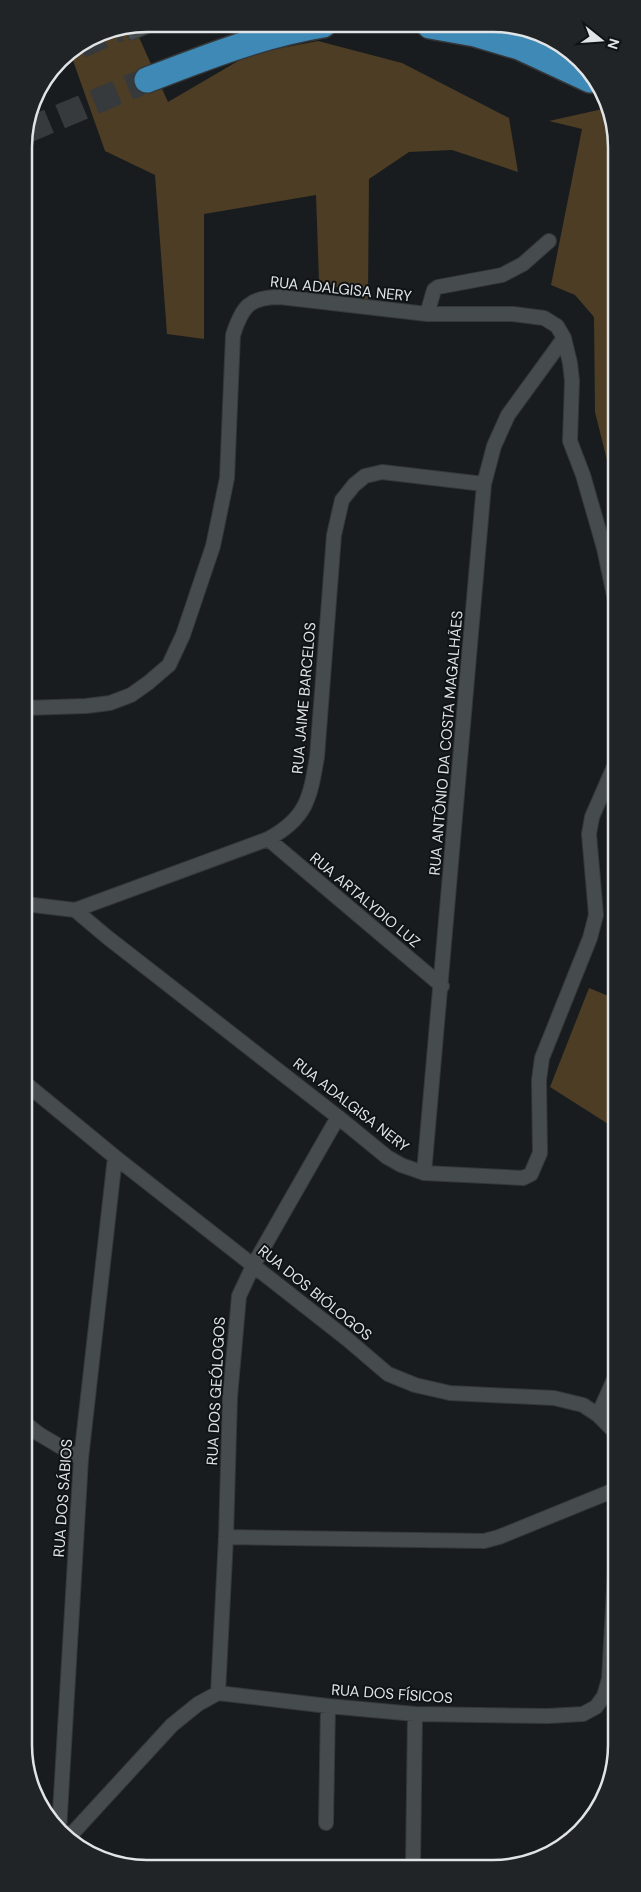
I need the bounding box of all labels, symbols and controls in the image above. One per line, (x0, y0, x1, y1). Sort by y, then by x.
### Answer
north arrow (576, 15, 626, 65)
text: N (603, 36, 624, 51)
street label: RUA ADALGISA NERY (269, 272, 413, 306)
street label: RUA ANTÔNIO DA COSTA MAGALHÃES (424, 610, 468, 876)
street label: RUA JAIME BARCELOS (287, 621, 321, 775)
street label: RUA ARTALYDIO LUZ (306, 848, 424, 952)
street label: RUA ADALGISA NERY (289, 1053, 413, 1157)
street label: RUA DOS BIÓLOGOS (254, 1241, 376, 1345)
street label: RUA DOS GEÓLOGOS (202, 1316, 230, 1466)
street label: RUA DOS SÁBIOS (49, 1438, 77, 1558)
street label: RUA DOS FÍSICOS (331, 1680, 454, 1708)

